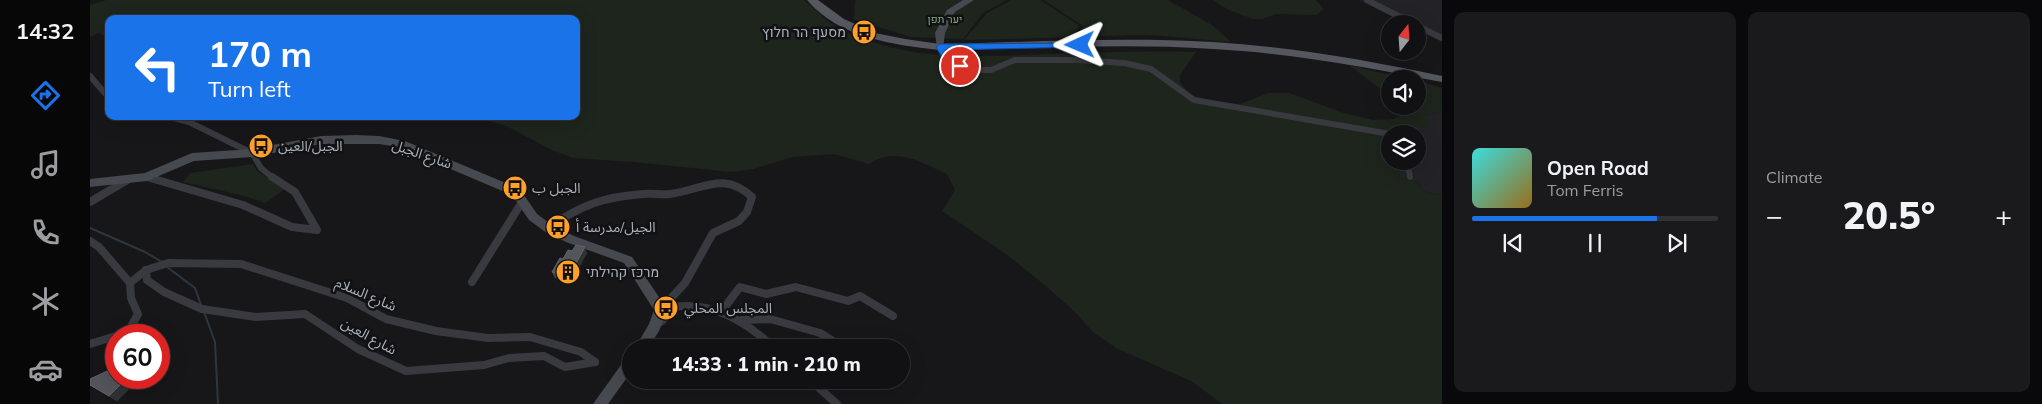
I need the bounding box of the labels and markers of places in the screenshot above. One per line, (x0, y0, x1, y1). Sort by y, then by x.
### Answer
bus stop icon: מסעף הר חלוץ (851, 19, 877, 45)
place label: מסעף הר חלוץ (762, 23, 846, 41)
pin (939, 45, 981, 87)
bus stop icon: الجبل/العين (248, 133, 274, 159)
place label: الجبل/العين (278, 137, 343, 155)
bus stop icon: الجبل ب (502, 175, 528, 201)
place label: الجبل ب (532, 179, 580, 197)
bus stop icon: الجيل/مدرسة أ (545, 214, 571, 240)
place label: الجيل/مدرسة أ (576, 218, 656, 236)
building icon: מרכז קהילתי (555, 259, 581, 285)
place label: מרכז קהילתי (586, 263, 659, 281)
bus stop icon: المجلس المحلي (653, 295, 679, 321)
place label: المجلس المحلي (684, 299, 772, 319)

